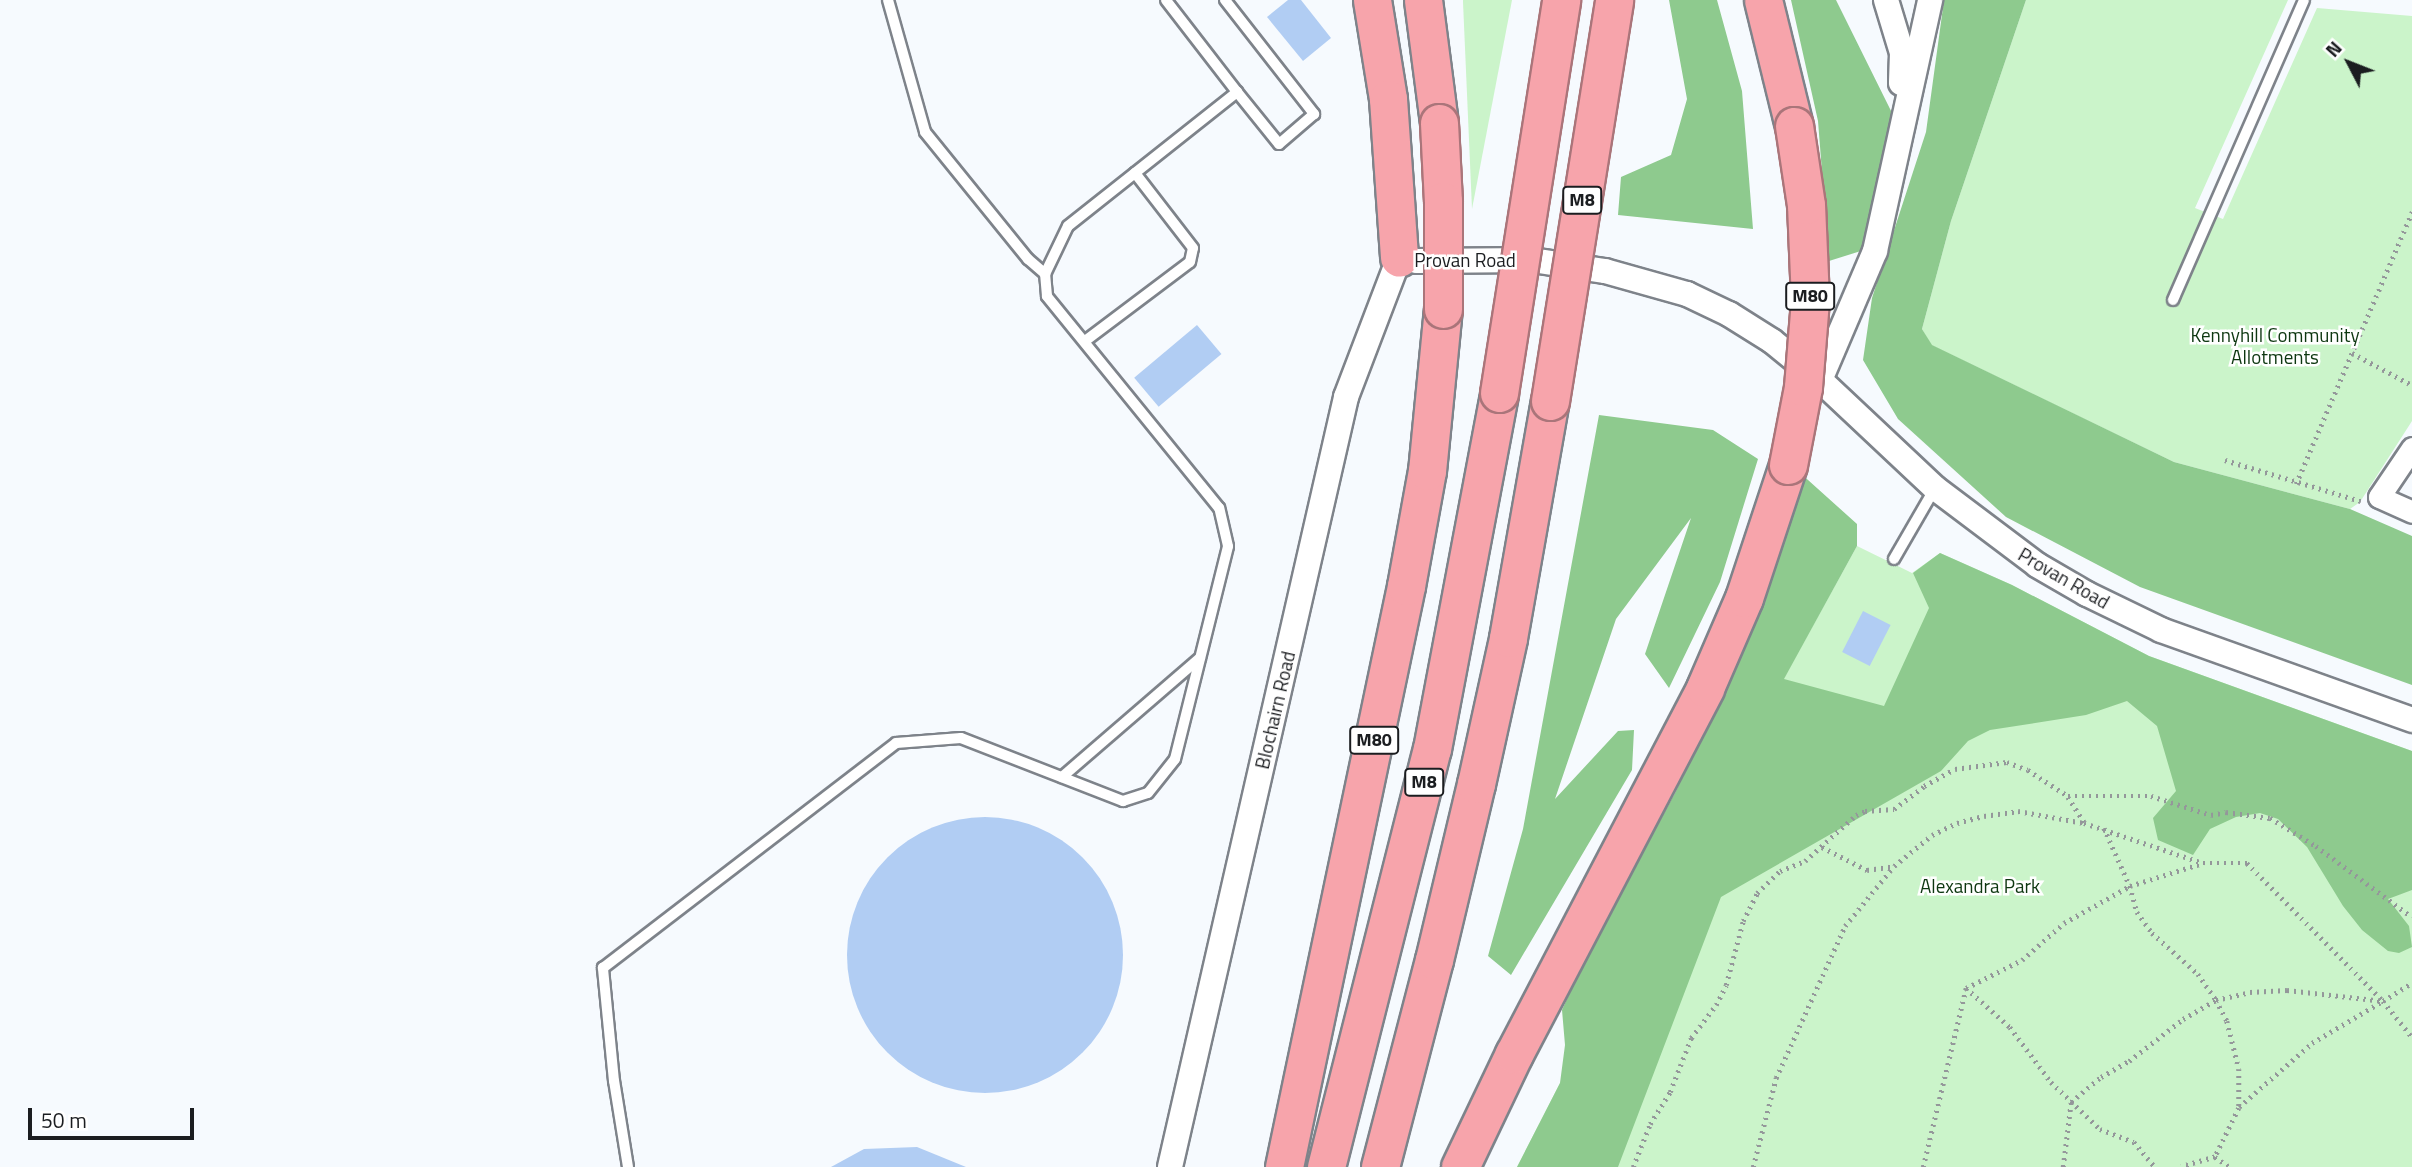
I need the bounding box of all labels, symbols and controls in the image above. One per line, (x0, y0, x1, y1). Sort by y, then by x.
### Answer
north arrow (2314, 28, 2384, 98)
text: N (2318, 34, 2348, 63)
road number: M8 (1561, 186, 1603, 215)
street label: Provan Road (1414, 249, 1516, 271)
road number: M80 (1784, 282, 1836, 310)
park label: Kennyhill Community Allotments (2190, 324, 2360, 368)
street label: Provan Road (2014, 543, 2114, 613)
street label: Blochairn Road (1250, 649, 1300, 771)
road number: M80 (1348, 726, 1400, 754)
road number: M8 (1403, 768, 1445, 796)
park label: Alexandra Park (1920, 875, 2040, 897)
scale bar (32, 1094, 198, 1138)
text: 50 m (41, 1104, 87, 1136)

